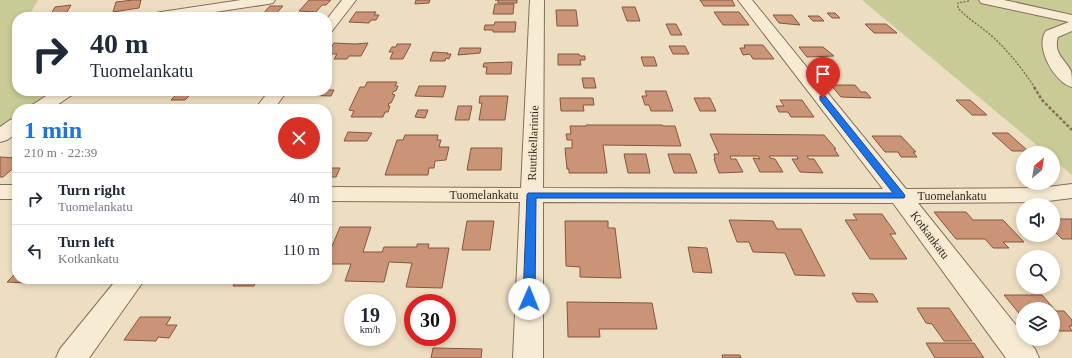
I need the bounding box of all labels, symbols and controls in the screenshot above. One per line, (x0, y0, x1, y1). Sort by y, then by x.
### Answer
icon: right (24, 28, 76, 80)
text: 40 m (90, 28, 148, 59)
pin (806, 57, 840, 98)
text: Tuomelankatu (90, 61, 193, 81)
icon: arrive (812, 63, 834, 85)
street label: Ruutikellarintie (525, 105, 541, 181)
text: 1 min (24, 117, 82, 143)
button: close (278, 117, 320, 159)
text: 210 m · 22:39 (24, 145, 97, 160)
north arrow (1016, 146, 1060, 190)
map controls (1016, 146, 1060, 346)
text: Turn right (58, 182, 125, 198)
icon: right (24, 188, 46, 210)
street label: Tuomelankatu (450, 188, 518, 202)
street label: Tuomelankatu (918, 189, 986, 203)
text: 40 m (290, 190, 320, 206)
button: sound (1016, 198, 1060, 242)
text: Tuomelankatu (58, 199, 133, 214)
street label: Kotkankatu (908, 208, 952, 262)
text: Turn left (58, 234, 115, 250)
icon: left (24, 240, 46, 262)
text: 110 m (283, 242, 320, 258)
button: search (1016, 250, 1060, 294)
text: Kotkankatu (58, 251, 119, 266)
position arrow (508, 278, 550, 320)
speed limit sign: 30 (404, 294, 456, 346)
button: layers (1016, 302, 1060, 346)
text: 19 (360, 304, 380, 326)
text: km/h (360, 324, 380, 335)

